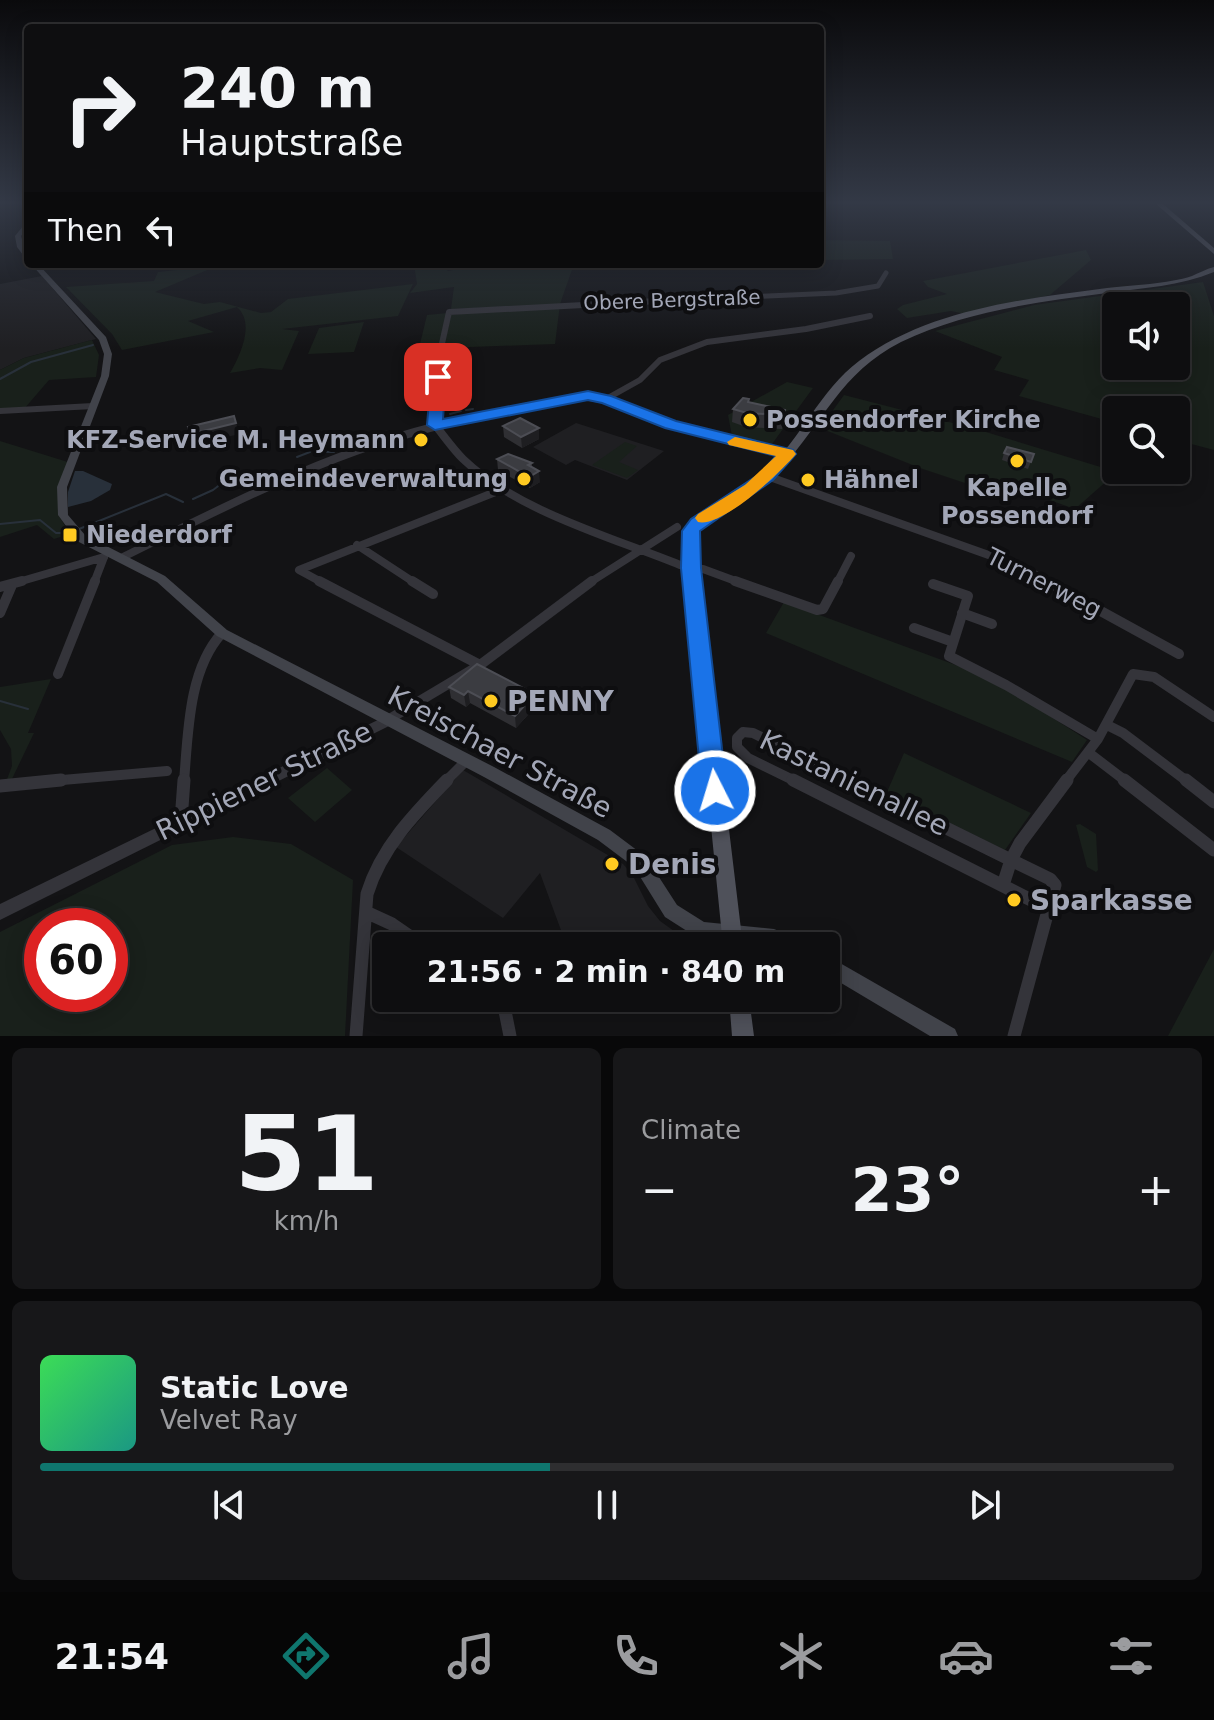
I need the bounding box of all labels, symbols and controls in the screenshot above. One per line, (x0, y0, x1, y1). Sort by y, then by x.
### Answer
text: 240 m (180, 55, 375, 120)
icon: right (48, 56, 152, 160)
text: Hauptstraße (180, 122, 403, 163)
icon: left (139, 208, 183, 252)
text: Then (48, 213, 123, 248)
street label: Obere Bergstraße (583, 285, 761, 315)
map controls (1102, 292, 1190, 484)
button: sound (1102, 292, 1190, 380)
pin (404, 343, 472, 411)
icon: arrive (416, 355, 460, 399)
button: search (1102, 396, 1190, 484)
place label: Possendorfer Kirche (766, 406, 1041, 434)
marker: Possendorfer Kirche (741, 411, 759, 429)
place label: KFZ-Service M. Heymann (66, 426, 405, 454)
marker: KFZ-Service M. Heymann (412, 431, 430, 449)
marker: Kapelle Possendorf (1008, 452, 1026, 470)
place label: Gemeindeverwaltung (219, 465, 508, 493)
place label: Hähnel (824, 466, 919, 494)
marker: Gemeindeverwaltung (515, 470, 533, 488)
marker: Hähnel (799, 471, 817, 489)
place label: Kapelle Possendorf (941, 474, 1094, 530)
place label: Niederdorf (86, 521, 232, 549)
marker: Niederdorf (61, 526, 79, 544)
street label: Turnerweg (981, 542, 1106, 624)
street label: Kreischaer Straße (382, 679, 618, 825)
place label: PENNY (507, 685, 615, 718)
marker: PENNY (482, 692, 500, 710)
street label: Rippiener Straße (151, 715, 377, 847)
street label: Kastanienallee (754, 723, 954, 843)
position arrow (673, 749, 757, 833)
place label: Denis (628, 848, 716, 881)
marker: Denis (603, 855, 621, 873)
place label: Sparkasse (1030, 884, 1193, 917)
marker: Sparkasse (1005, 891, 1023, 909)
speed limit sign: 60 (24, 908, 128, 1012)
text: 21:56 · 2 min · 840 m (427, 954, 785, 989)
text: 51 (234, 1093, 379, 1215)
text: Climate (641, 1115, 741, 1145)
text: 23° (851, 1155, 964, 1225)
text: − (641, 1164, 678, 1215)
text: + (1137, 1164, 1174, 1215)
text: km/h (274, 1206, 339, 1236)
text: Static Love (160, 1370, 349, 1405)
text: Velvet Ray (160, 1405, 298, 1435)
icon: previous (207, 1483, 251, 1527)
icon: pause (585, 1483, 629, 1527)
icon: next (963, 1483, 1007, 1527)
icon: directions (278, 1628, 334, 1684)
icon: music (443, 1628, 499, 1684)
icon: phone (608, 1628, 664, 1684)
icon: climate (773, 1628, 829, 1684)
icon: car (938, 1628, 994, 1684)
icon: filters (1103, 1628, 1159, 1684)
text: 21:54 (55, 1636, 169, 1677)

